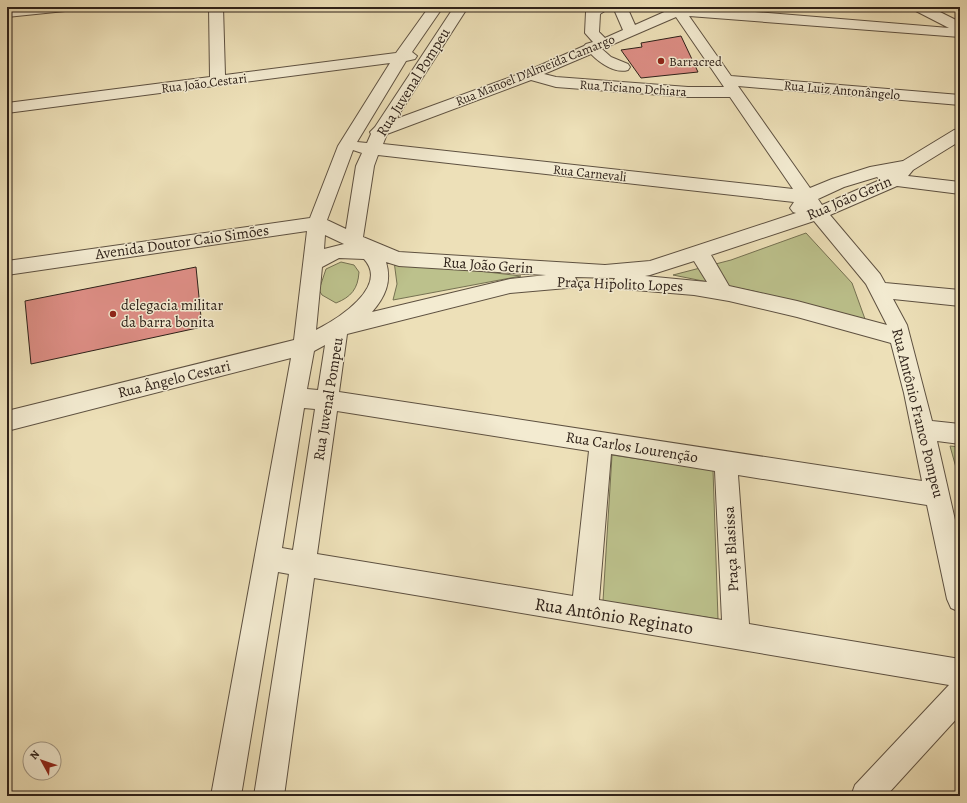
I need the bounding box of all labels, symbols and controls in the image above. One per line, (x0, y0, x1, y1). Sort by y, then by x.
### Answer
street label: Rua Juvenal Pompeu (371, 23, 455, 140)
street label: Rua Manoel D'Almeida Camargo (453, 30, 617, 110)
place label: Barracred (669, 53, 722, 70)
marker: Barracred (656, 56, 666, 66)
street label: Rua João Cestari (160, 69, 248, 97)
street label: Rua Ticiano Dchiara (579, 76, 687, 100)
street label: Rua Luiz Antonângelo (783, 76, 901, 104)
street label: Rua Carnevali (552, 161, 628, 185)
street label: Rua João Gerin (803, 171, 895, 225)
street label: Avenida Doutor Caio Simões (93, 220, 270, 264)
street label: Rua João Gerin (442, 252, 534, 278)
street label: Praça Hipolito Lopes (556, 272, 684, 296)
place label: delegacia militar da barra bonita (121, 295, 223, 332)
marker: delegacia militar da barra bonita (108, 309, 118, 319)
street label: Rua Antônio Franco Pompeu (887, 326, 949, 501)
street label: Rua Juvenal Pompeu (308, 335, 348, 462)
street label: Rua Ângelo Cestari (116, 355, 232, 403)
street label: Rua Carlos Lourenção (565, 427, 699, 467)
street label: Praça Blasissa (719, 506, 743, 592)
street label: Rua Antônio Reginato (533, 592, 695, 640)
north arrow (22, 741, 62, 781)
text: N (26, 747, 43, 763)

